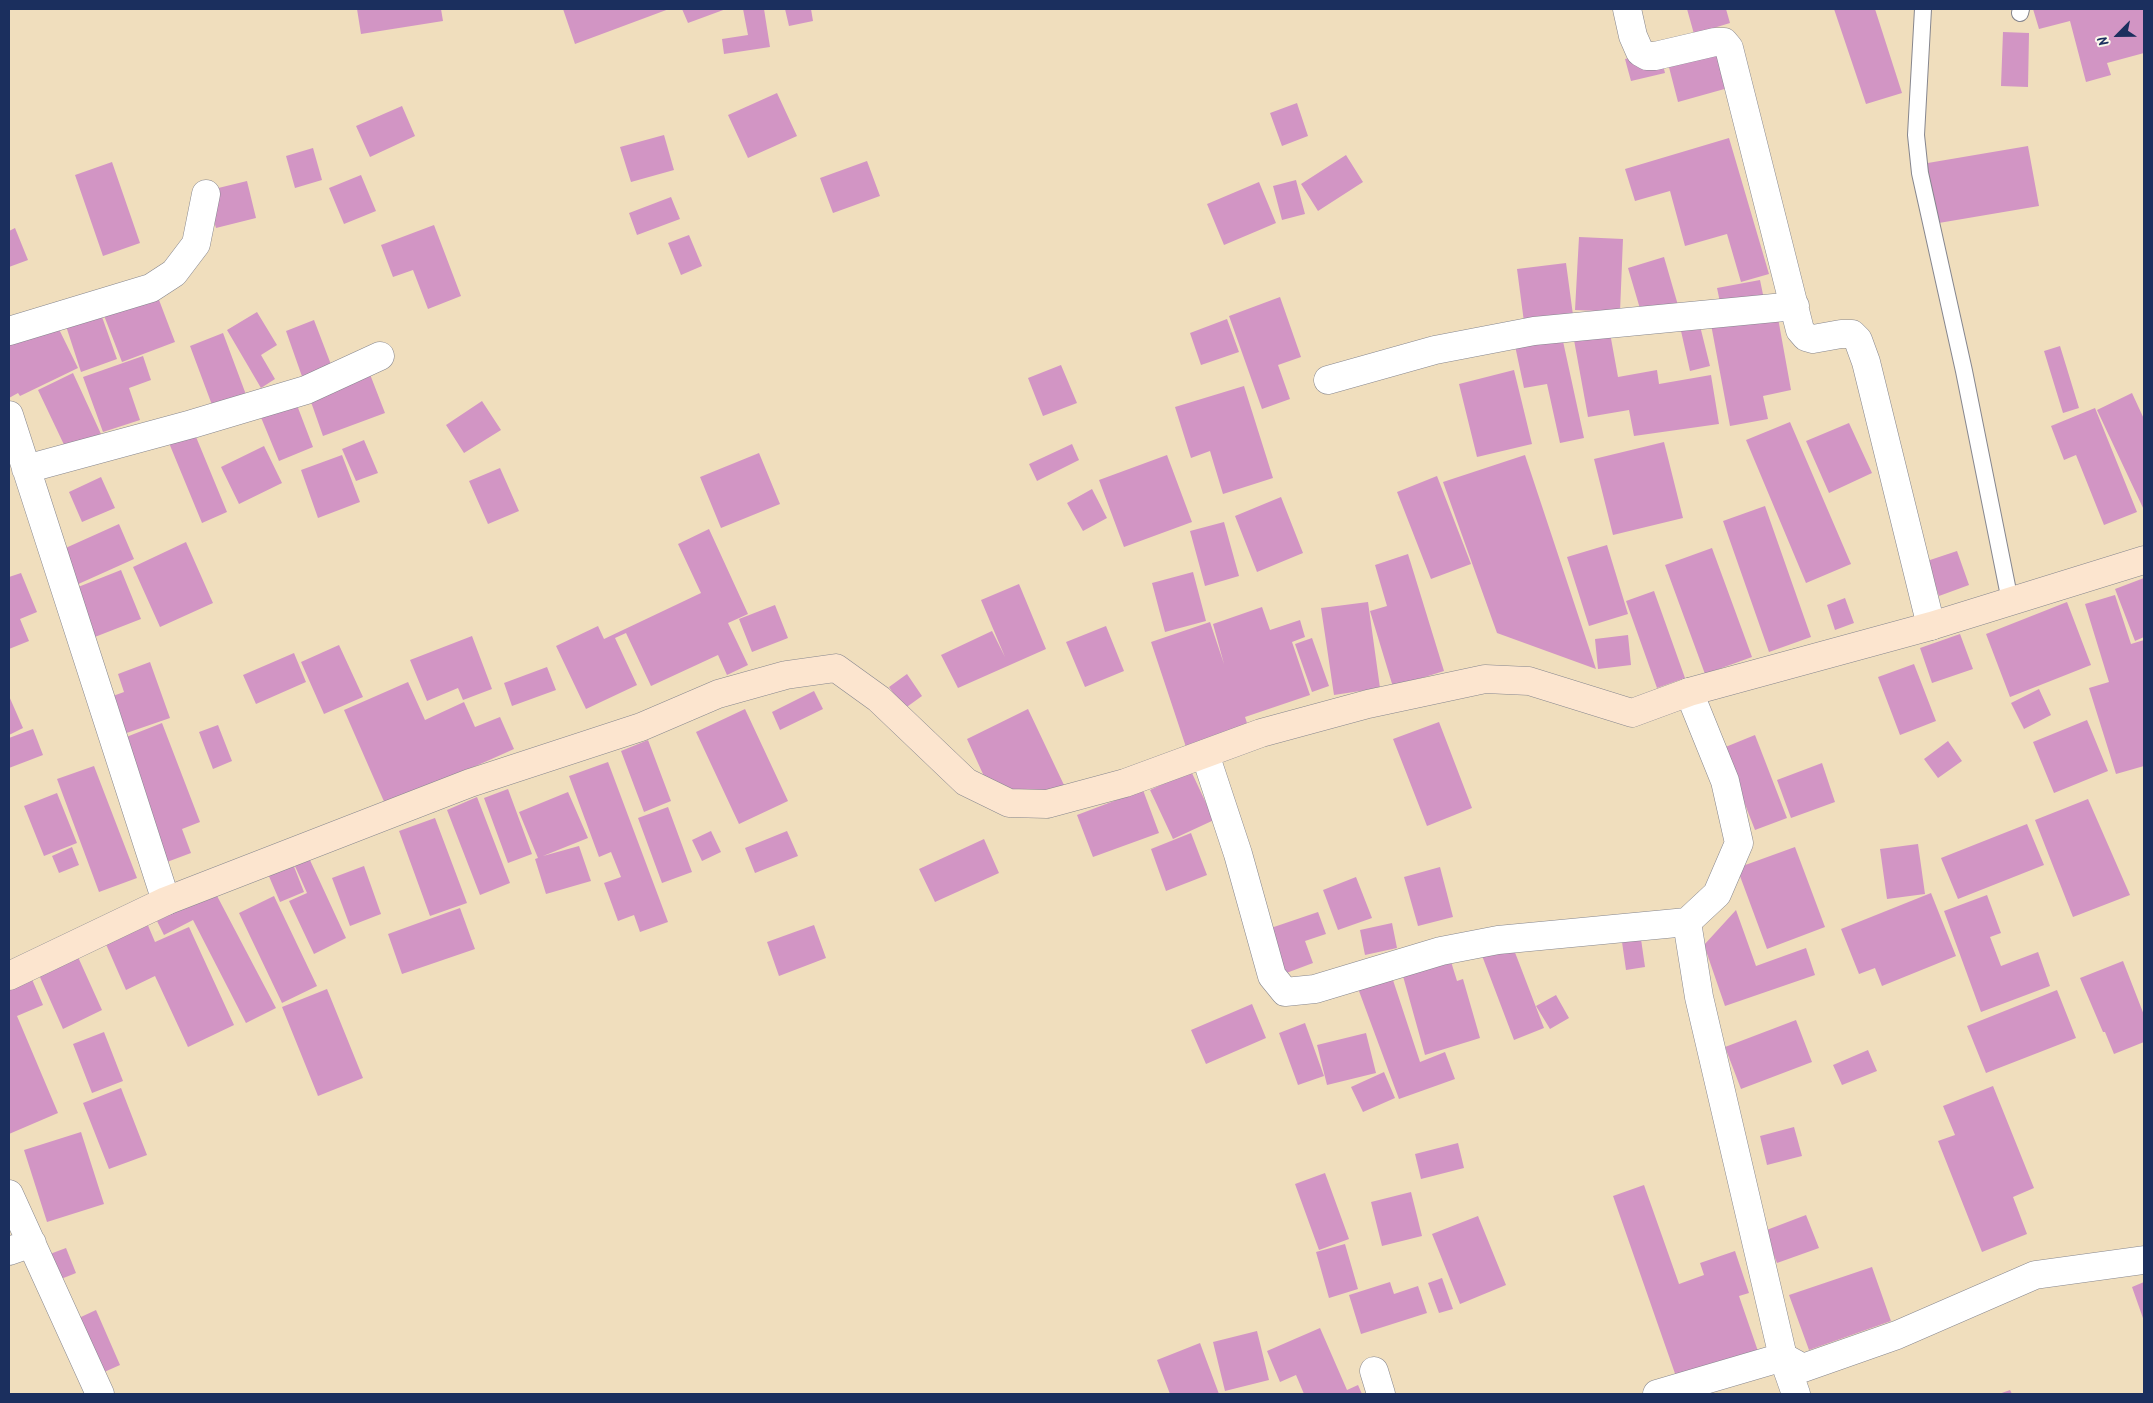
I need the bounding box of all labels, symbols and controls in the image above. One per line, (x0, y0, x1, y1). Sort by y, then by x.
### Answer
north arrow (2093, 10, 2143, 60)
text: N (2092, 32, 2116, 49)

